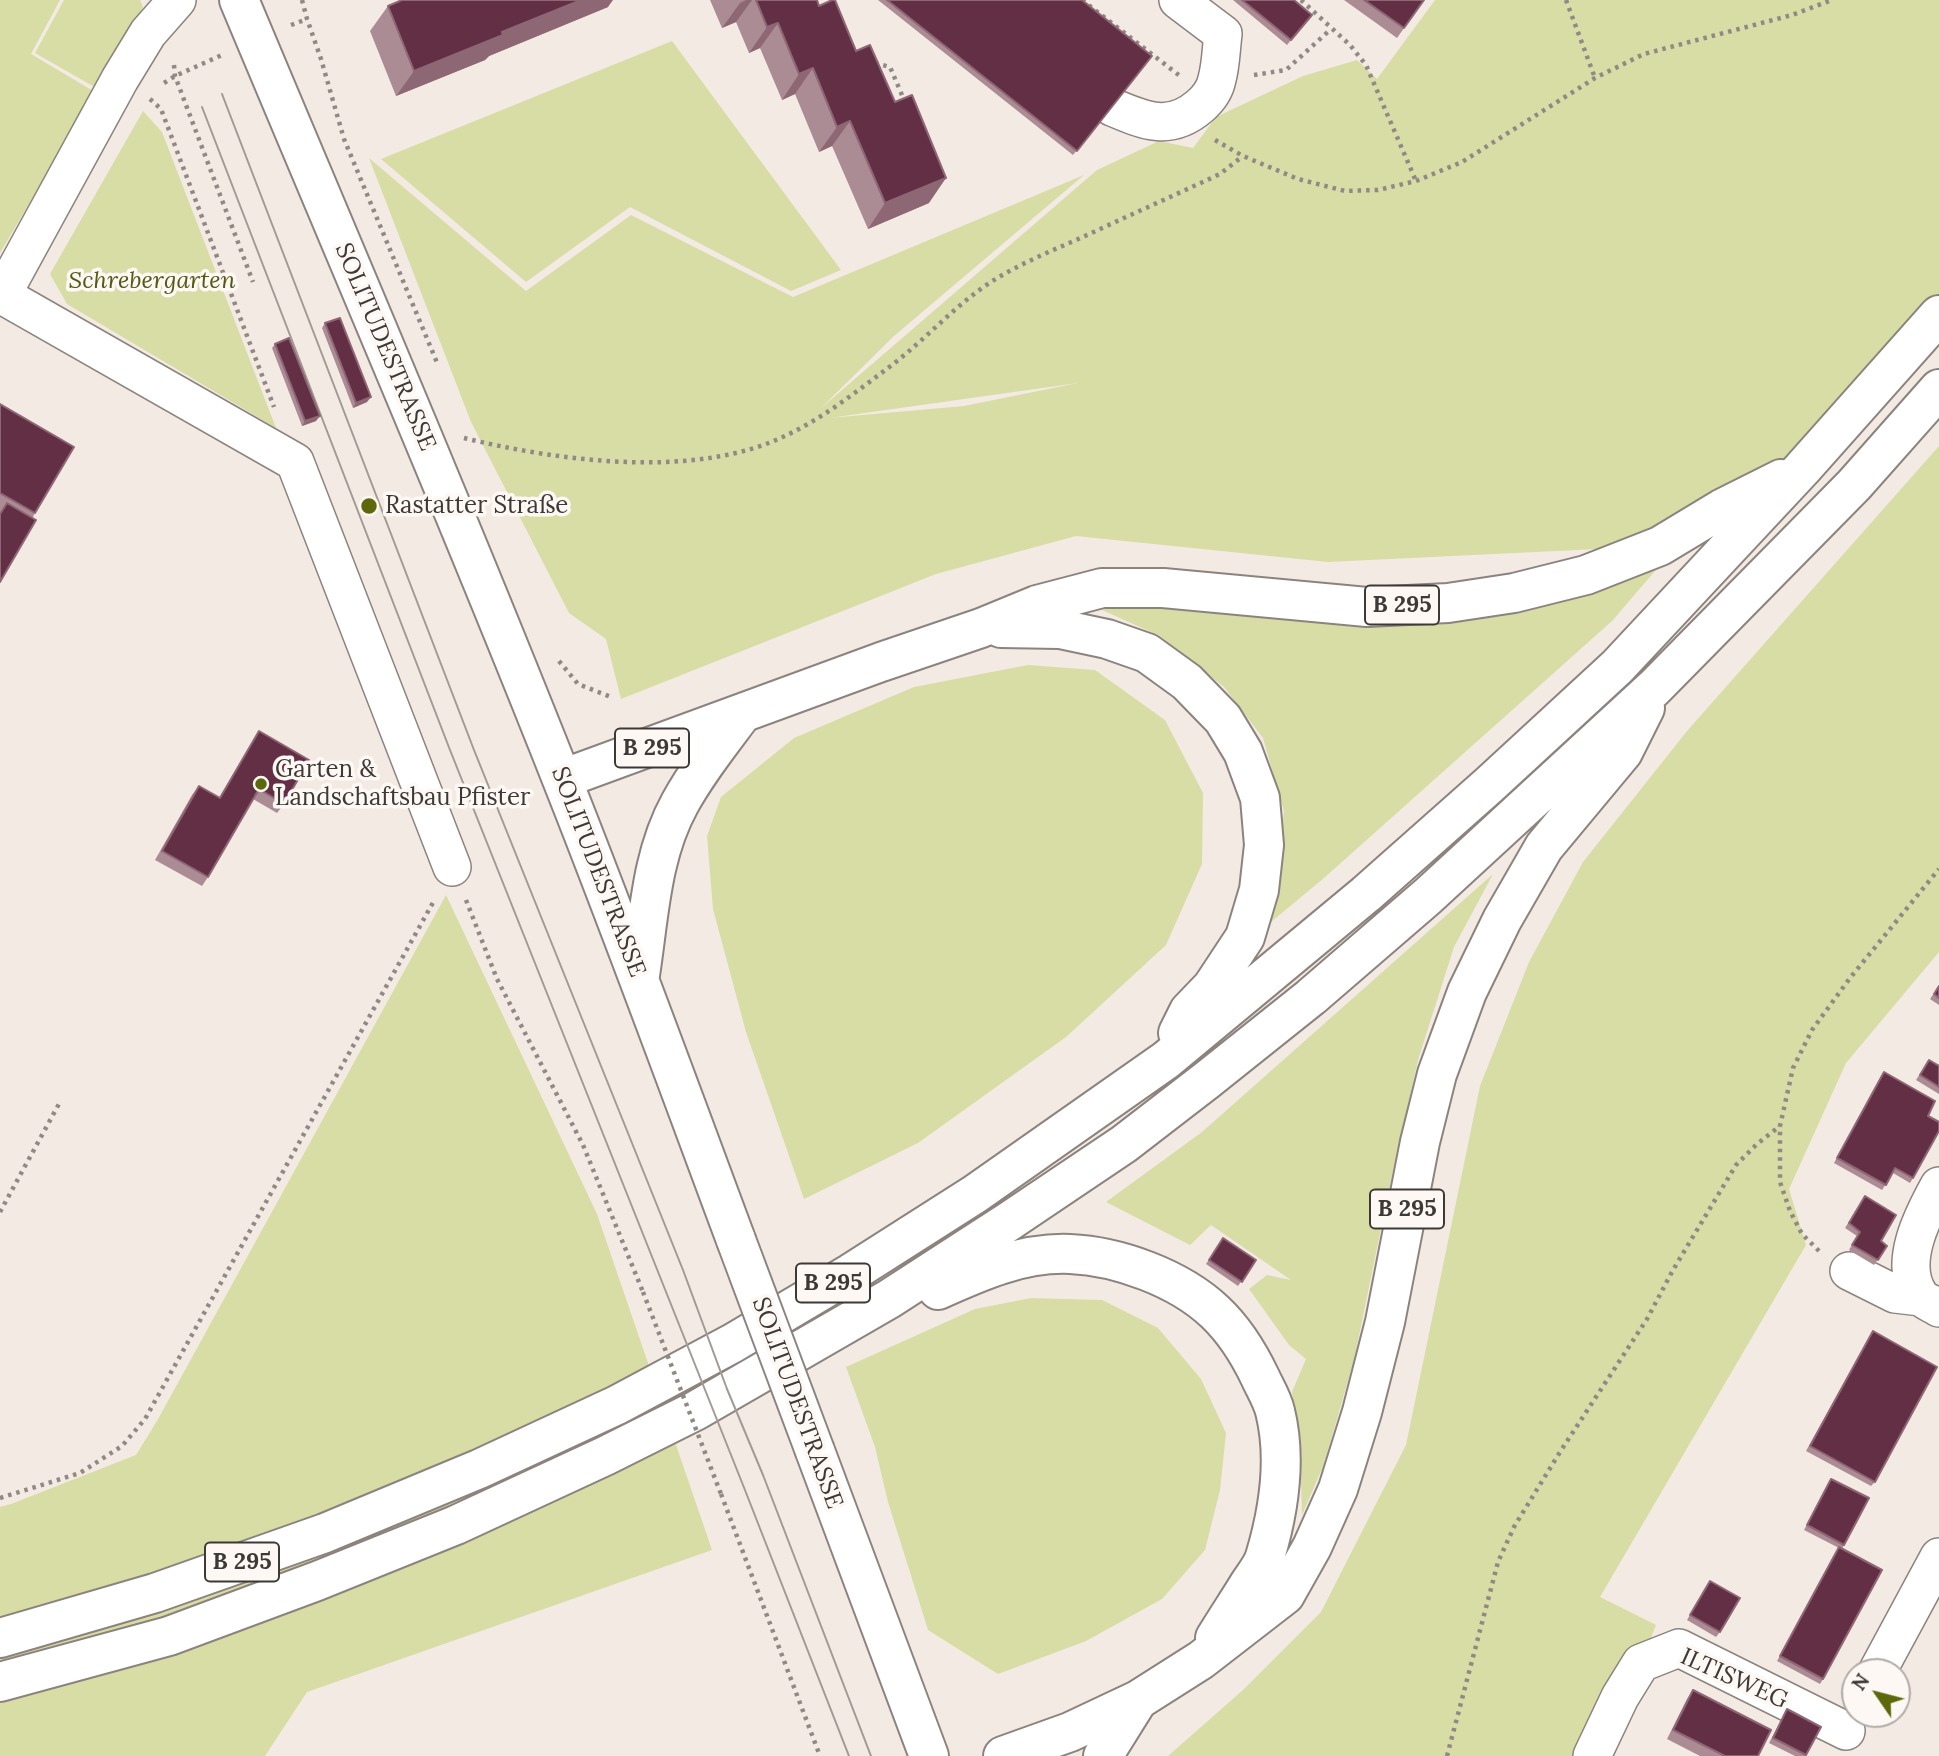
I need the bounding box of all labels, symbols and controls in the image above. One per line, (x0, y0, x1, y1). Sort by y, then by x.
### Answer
street label: SOLITUDESTRASSE (328, 239, 442, 455)
park label: Schrebergarten (69, 267, 235, 295)
place label: Rastatter Straße (385, 492, 568, 520)
marker: Rastatter Straße (359, 496, 379, 516)
road number: B 295 (1365, 586, 1439, 624)
road number: B 295 (615, 728, 689, 768)
place label: Garten & Landschaftsbau Pfister (275, 756, 530, 812)
street label: SOLITUDESTRASSE (545, 763, 651, 981)
marker: Garten & Landschaftsbau Pfister (253, 776, 269, 792)
road number: B 295 (1370, 1190, 1444, 1228)
road number: B 295 (796, 1264, 870, 1302)
street label: SOLITUDESTRASSE (745, 1293, 849, 1513)
road number: B 295 (205, 1542, 279, 1582)
street label: ILTISWEG (1676, 1643, 1792, 1715)
north arrow (1841, 1658, 1911, 1728)
text: N (1846, 1669, 1874, 1695)

